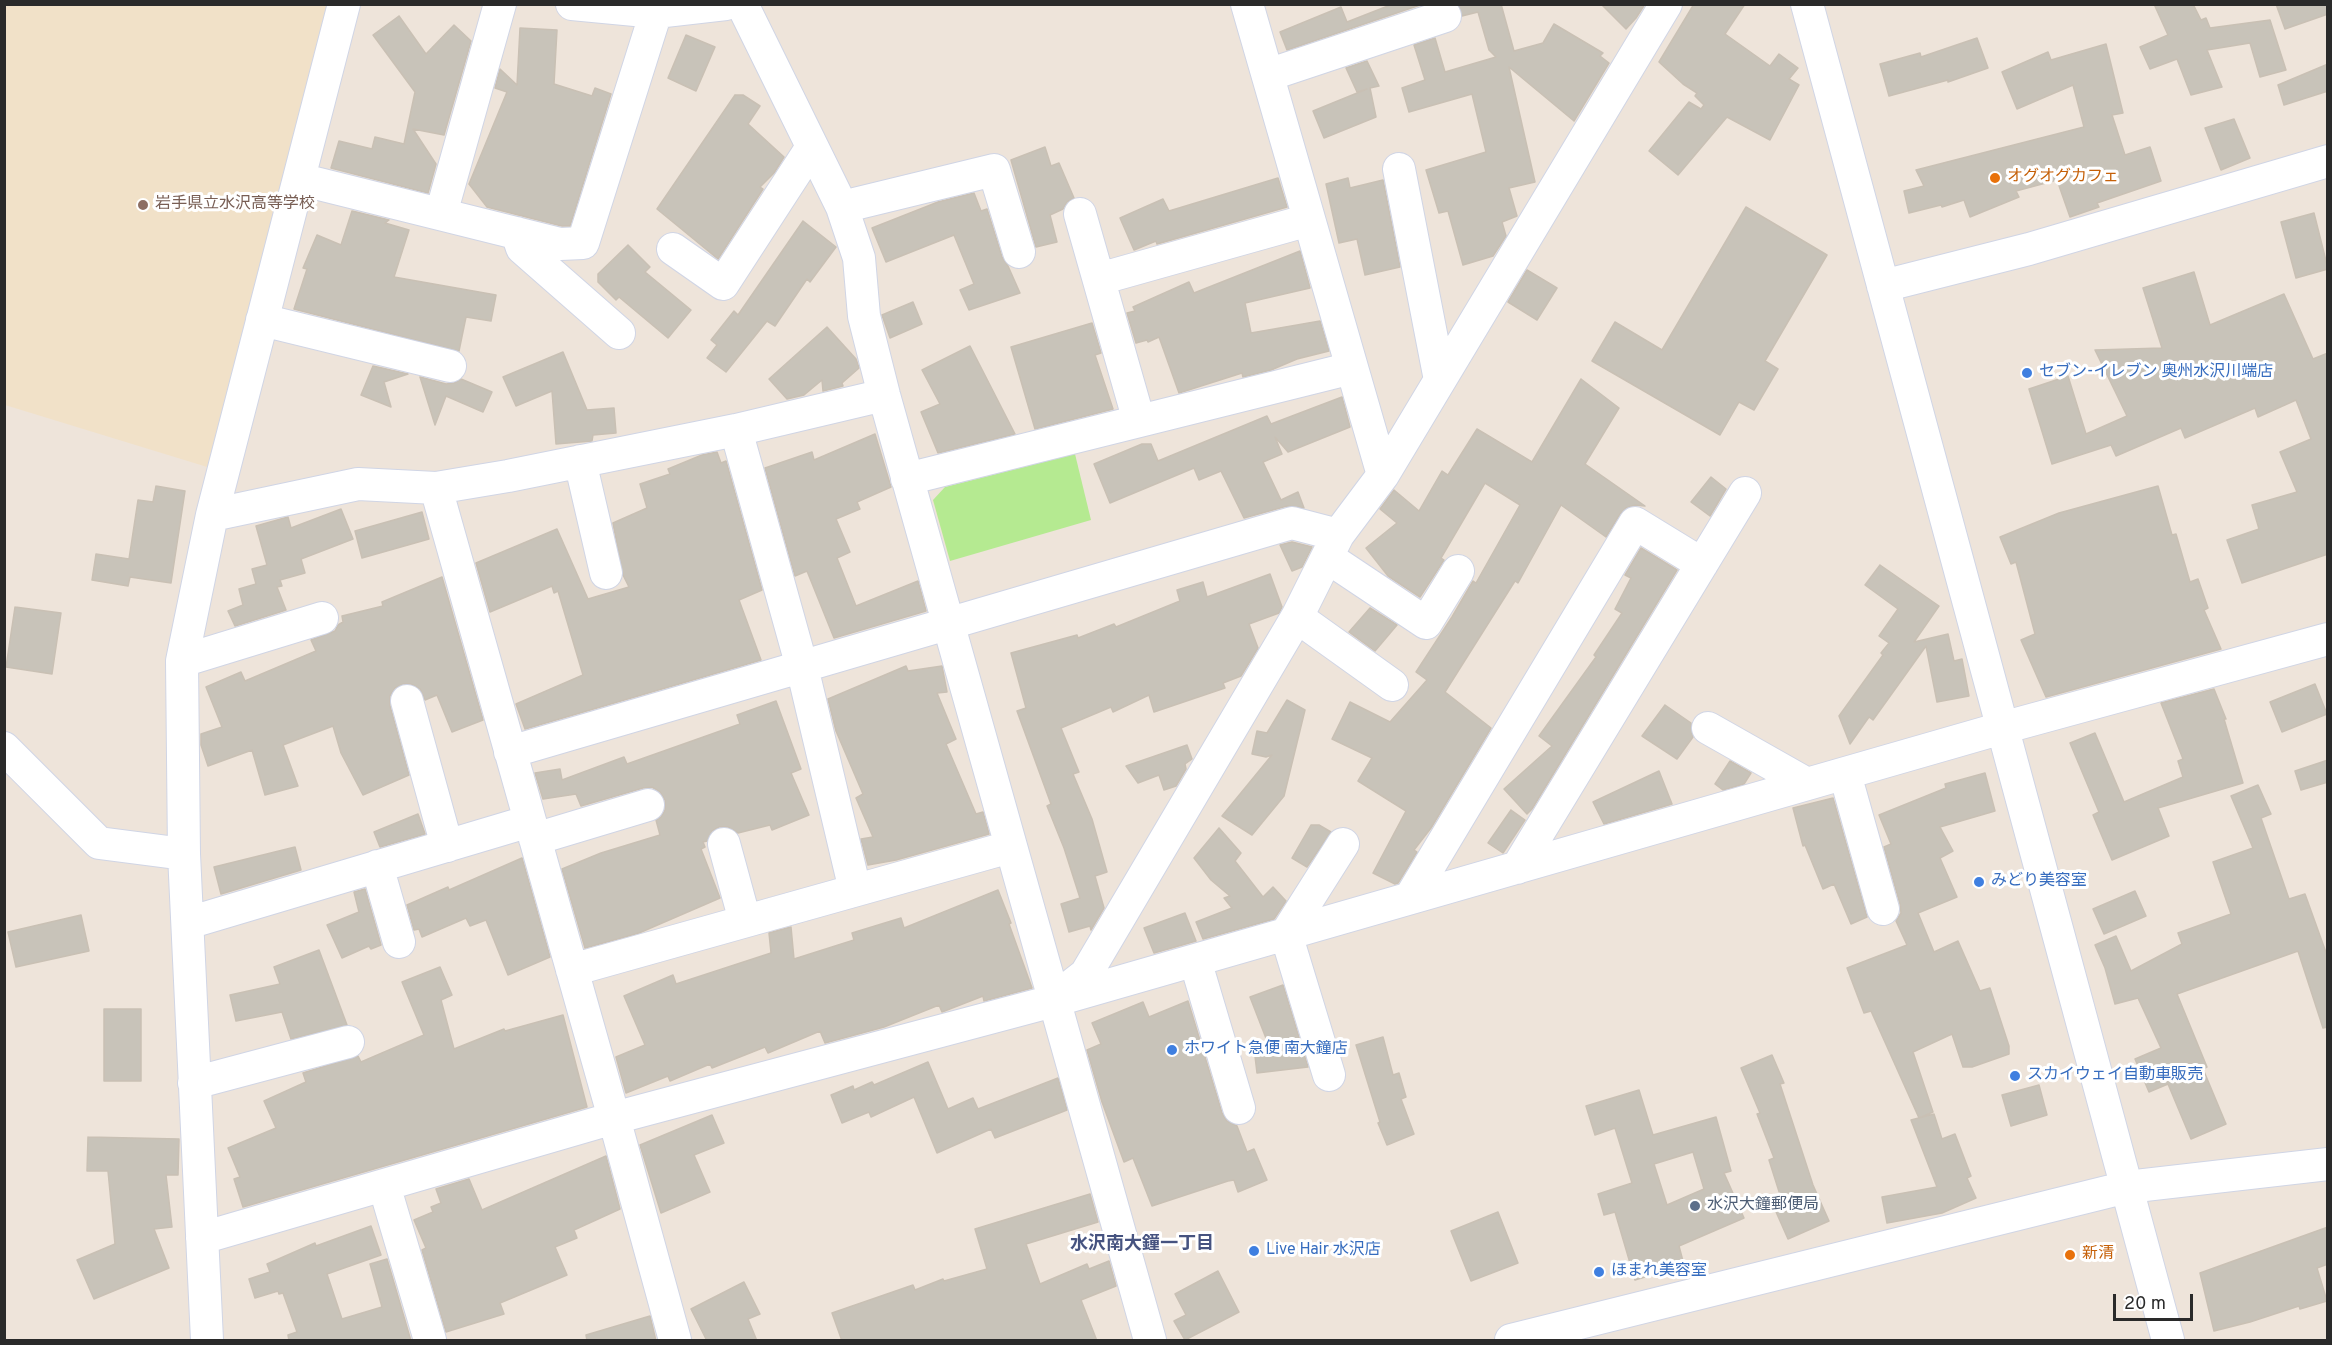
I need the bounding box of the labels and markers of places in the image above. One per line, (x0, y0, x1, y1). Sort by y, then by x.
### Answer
place label: オグオグカフェ (2007, 168, 2119, 188)
marker: オグオグカフェ (1988, 171, 2002, 185)
place label: 岩手県立水沢高等学校 (155, 195, 315, 215)
marker: 岩手県立水沢高等学校 (136, 198, 150, 212)
place label: セブン-イレブン 奥州水沢川端店 (2039, 363, 2273, 383)
marker: セブン-イレブン 奥州水沢川端店 (2020, 366, 2034, 380)
place label: みどり美容室 (1991, 872, 2087, 892)
marker: みどり美容室 (1972, 875, 1986, 889)
place label: ホワイト急便 南大鐘店 (1184, 1040, 1348, 1060)
marker: ホワイト急便 南大鐘店 (1165, 1043, 1179, 1057)
place label: スカイウェイ自動車販売 (2027, 1066, 2203, 1086)
marker: スカイウェイ自動車販売 (2008, 1069, 2022, 1083)
place label: 水沢大鐘郵便局 (1707, 1196, 1819, 1216)
marker: 水沢大鐘郵便局 (1688, 1199, 1702, 1213)
place label: Live Hair 水沢店 (1266, 1241, 1381, 1261)
marker: Live Hair 水沢店 (1247, 1244, 1261, 1258)
place label: 新清 (2082, 1245, 2114, 1265)
marker: 新清 (2063, 1248, 2077, 1262)
place label: ほまれ美容室 (1611, 1262, 1707, 1282)
marker: ほまれ美容室 (1592, 1265, 1606, 1279)

